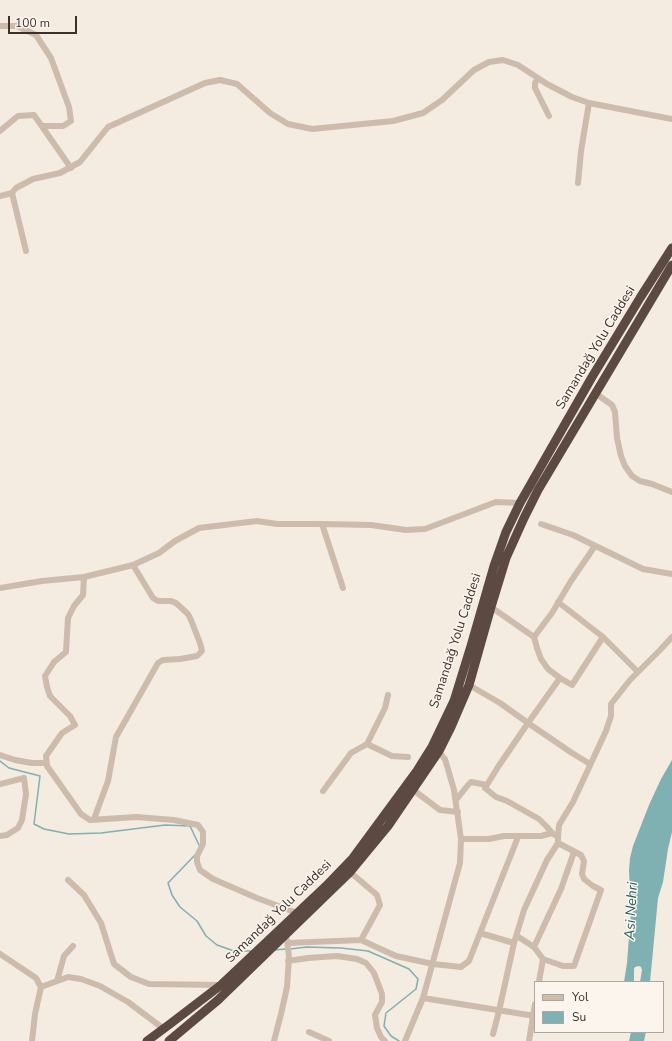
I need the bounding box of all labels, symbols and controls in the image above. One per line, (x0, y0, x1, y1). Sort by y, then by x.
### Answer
scale bar (10, 8, 79, 34)
text: 100 m (15, 15, 50, 31)
street label: Samandağ Yolu Caddesi (553, 284, 639, 412)
street label: Samandağ Yolu Caddesi (427, 572, 485, 710)
street label: Samandağ Yolu Caddesi (223, 857, 335, 967)
water label: Asi Nehri (622, 882, 642, 940)
legend (534, 981, 664, 1033)
text: Yol (572, 989, 588, 1005)
text: Su (572, 1009, 586, 1025)

